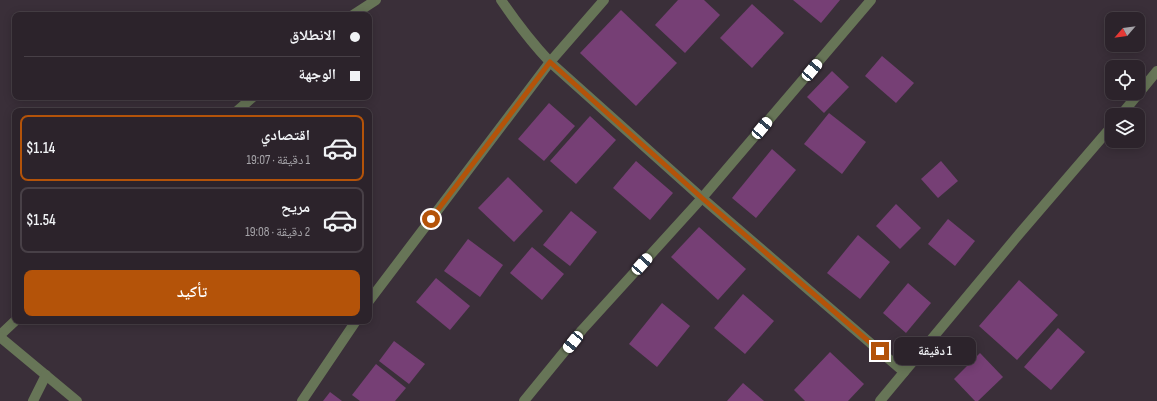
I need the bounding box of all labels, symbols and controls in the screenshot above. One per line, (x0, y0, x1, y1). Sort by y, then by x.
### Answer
north arrow (1105, 12, 1145, 52)
map controls (1105, 12, 1145, 148)
text: الانطلاق (290, 26, 336, 45)
car (800, 57, 824, 83)
button: locate (1105, 60, 1145, 100)
text: الوجهة (298, 65, 336, 84)
button: layers (1105, 108, 1145, 148)
car (750, 115, 774, 141)
text: اقتصادي (261, 126, 310, 145)
icon: car (322, 130, 358, 166)
text: $1.14 (26, 139, 55, 158)
text: 1 دقيقة · 19:07 (246, 152, 310, 168)
text: مريح (281, 198, 310, 217)
icon: car (322, 202, 358, 238)
route start (422, 210, 440, 228)
text: $1.54 (26, 211, 56, 230)
text: 2 دقيقة · 19:08 (245, 224, 310, 240)
car (630, 251, 654, 277)
button: تأكيد (24, 270, 360, 316)
car (561, 329, 585, 355)
callout: 1 دقيقة (894, 337, 976, 365)
route end (871, 342, 889, 360)
text: 1 دقيقة (918, 343, 952, 359)

